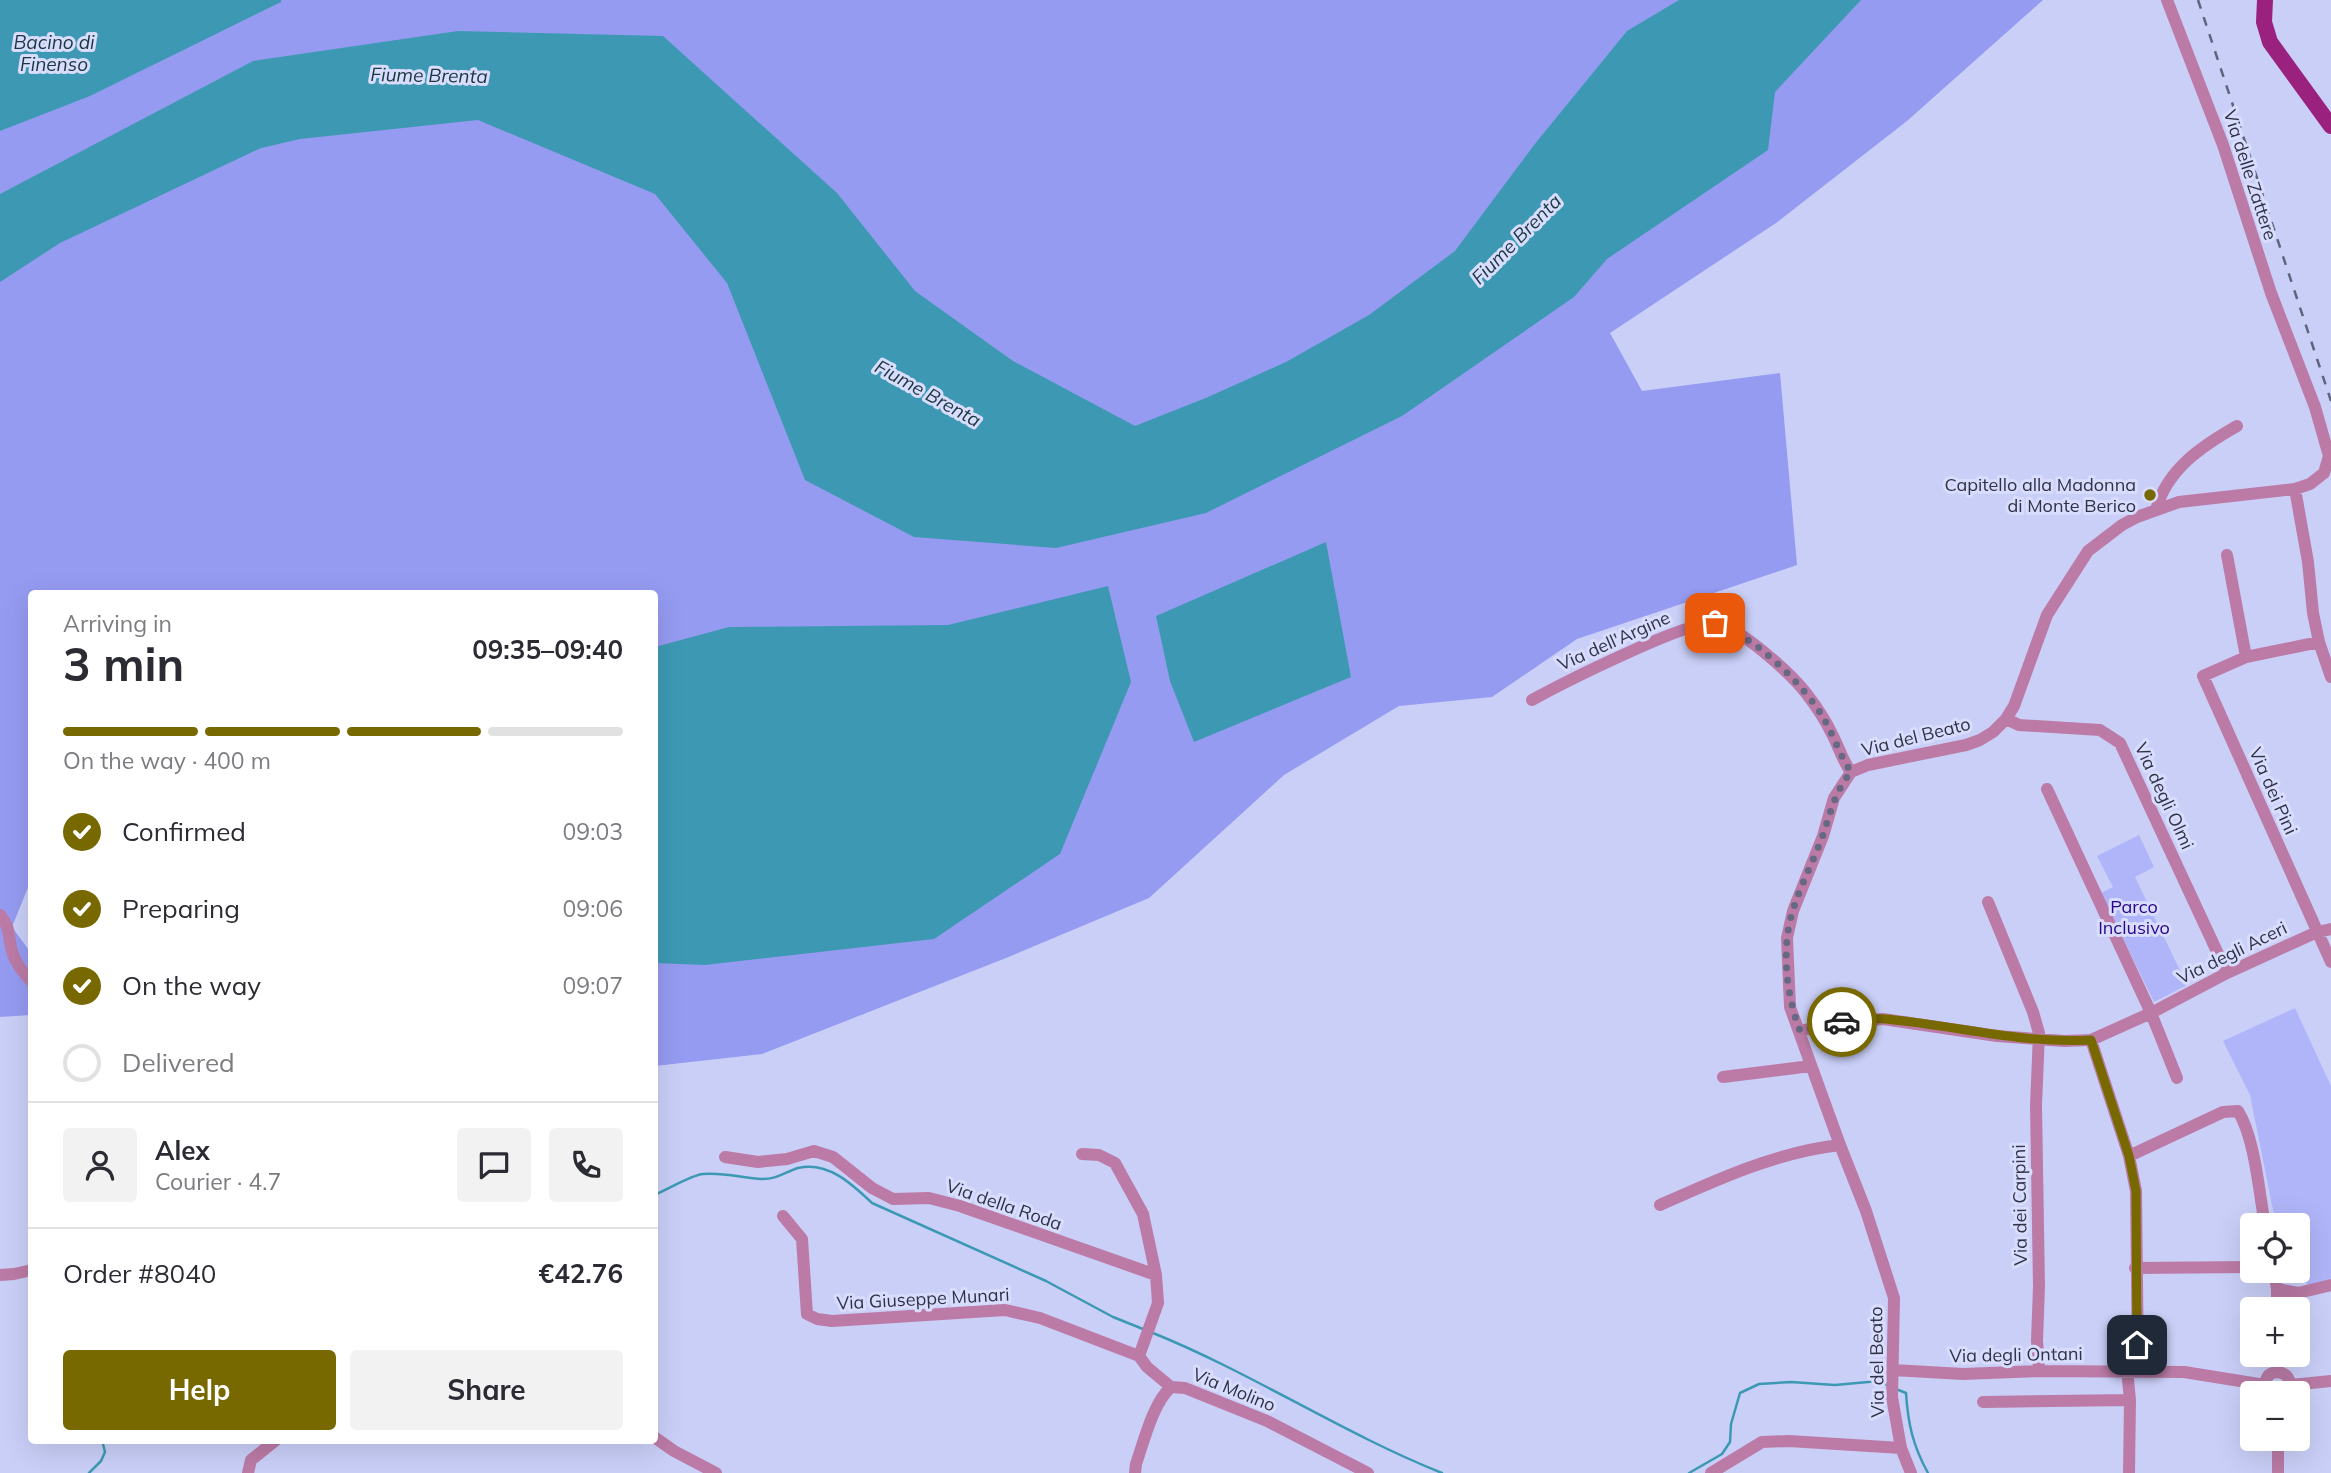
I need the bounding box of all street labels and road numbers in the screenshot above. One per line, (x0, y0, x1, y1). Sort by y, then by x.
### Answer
street label: Via delle Zattere (2219, 107, 2282, 243)
street label: Via dell'Argine (1554, 606, 1674, 676)
street label: Via del Beato (1859, 712, 1973, 761)
street label: Via degli Olmi (2130, 739, 2199, 853)
street label: Via dei Pini (2244, 744, 2303, 838)
street label: Via degli Aceri (2173, 916, 2291, 989)
street label: Via dei Carpini (2007, 1144, 2032, 1266)
street label: Via della Roda (943, 1174, 1065, 1235)
street label: Via Giuseppe Munari (836, 1282, 1010, 1315)
street label: Via del Beato (1864, 1306, 1889, 1418)
street label: Via degli Ontani (1949, 1342, 2083, 1367)
street label: Via Molino (1189, 1362, 1279, 1417)

